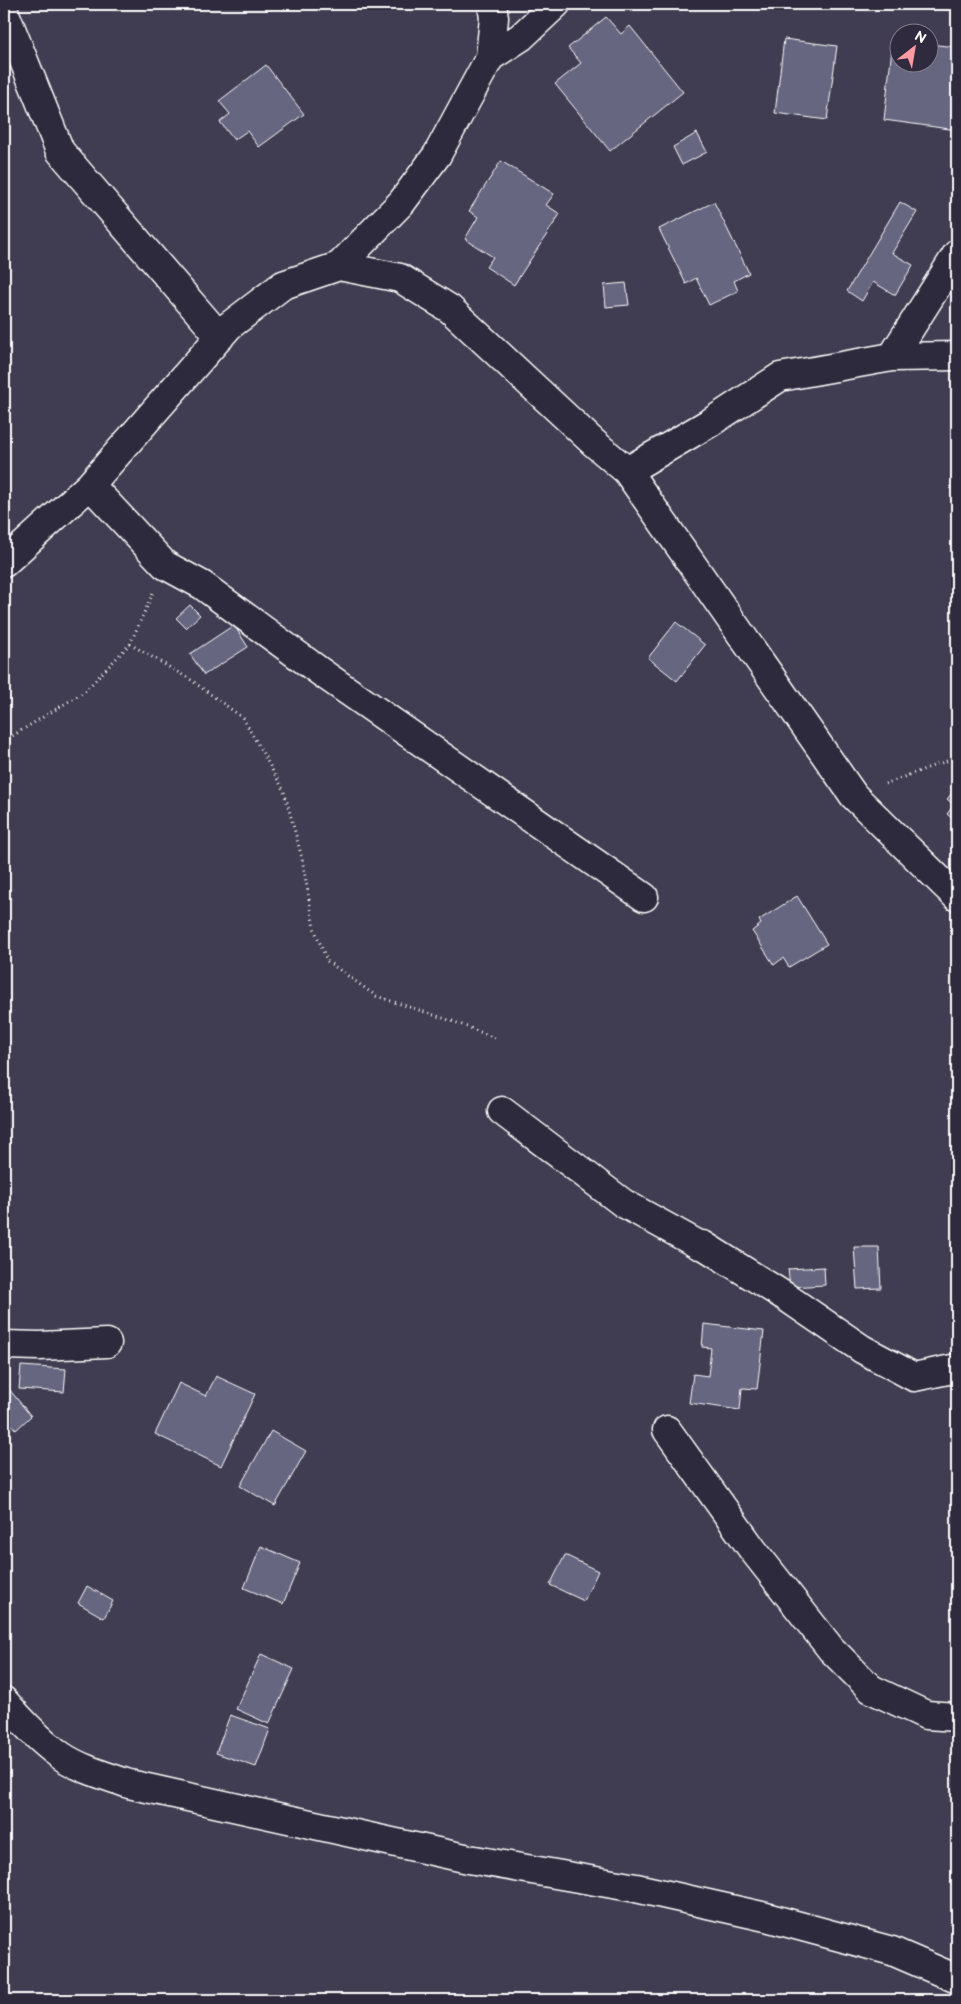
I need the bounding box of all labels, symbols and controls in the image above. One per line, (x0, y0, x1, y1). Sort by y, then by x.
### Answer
north arrow (888, 22, 938, 72)
text: N (912, 27, 929, 47)

